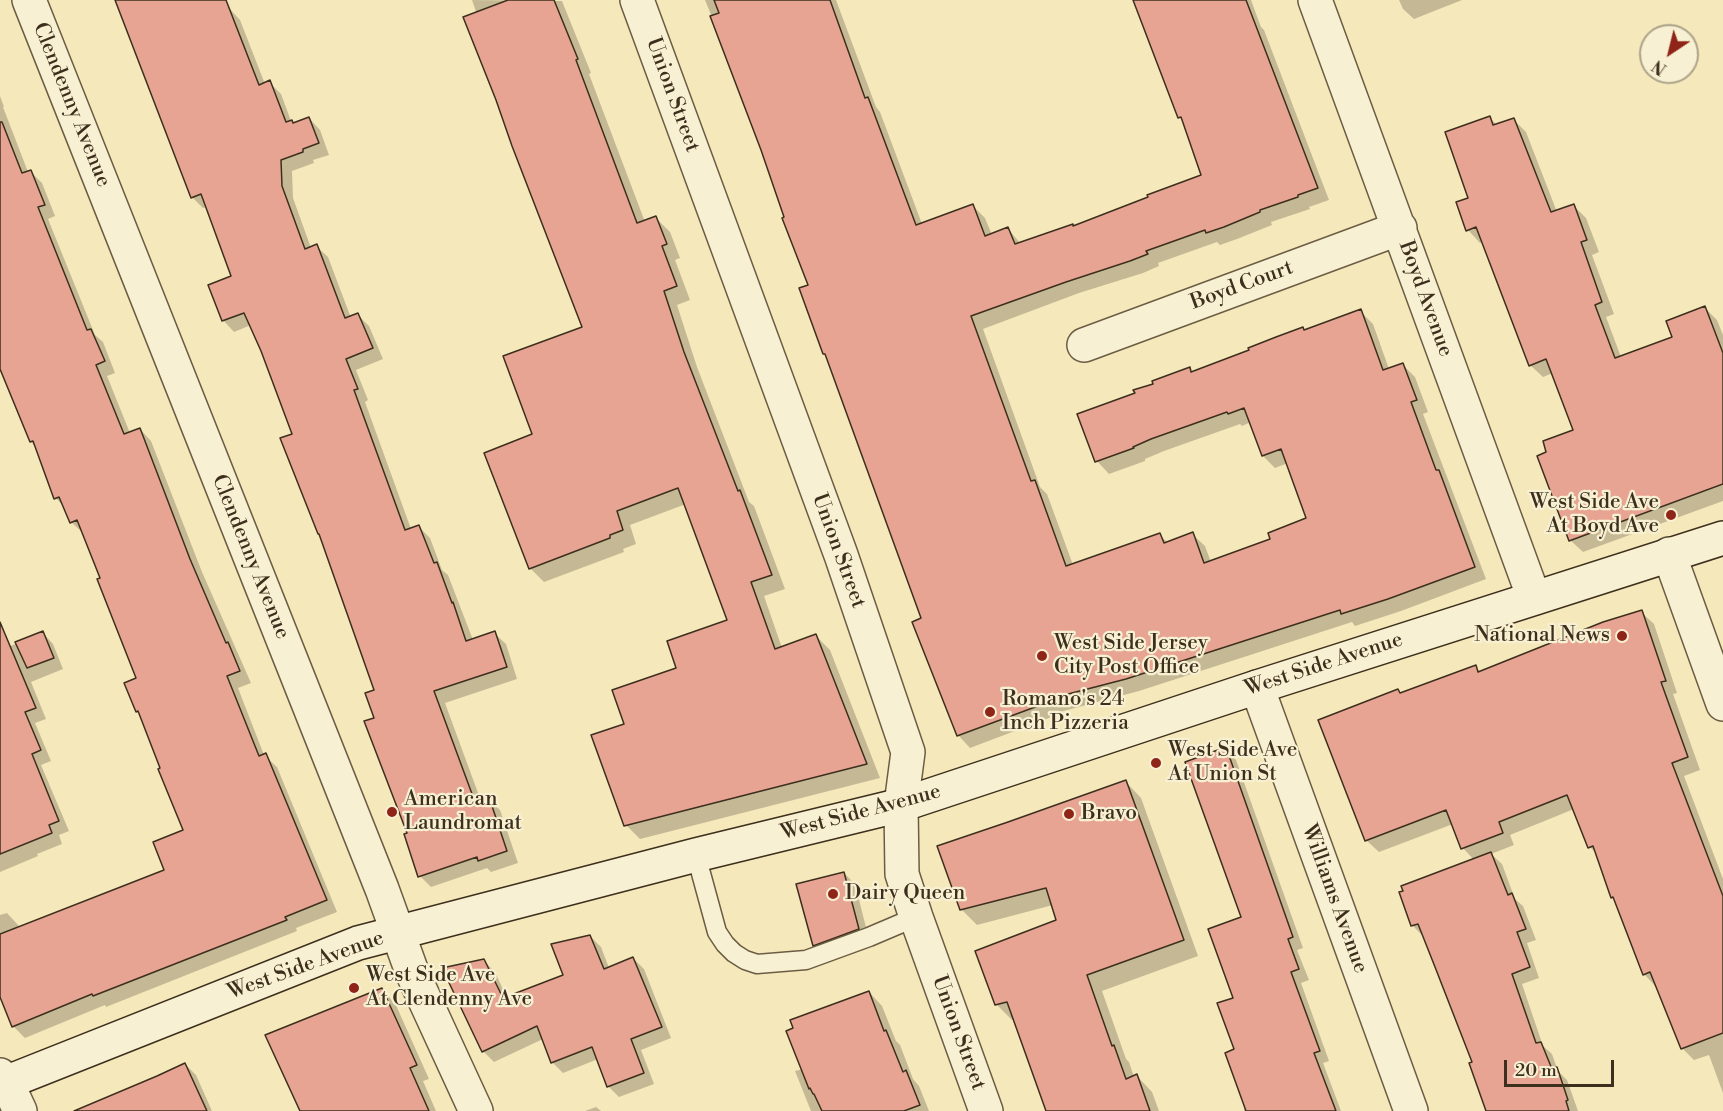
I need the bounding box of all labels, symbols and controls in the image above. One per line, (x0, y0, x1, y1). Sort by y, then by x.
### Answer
street label: Clendenny Avenue (27, 19, 115, 191)
north arrow (1639, 24, 1699, 84)
street label: Union Street (640, 34, 704, 156)
text: N (1649, 55, 1671, 79)
street label: Boyd Avenue (1392, 238, 1458, 360)
street label: Boyd Court (1187, 256, 1297, 316)
street label: Clendenny Avenue (206, 471, 294, 643)
street label: Union Street (806, 490, 870, 612)
place label: West Side Ave At Boyd Ave (1530, 490, 1659, 540)
marker: West Side Ave At Boyd Ave (1664, 508, 1678, 522)
place label: National News (1474, 623, 1610, 649)
street label: West Side Avenue (1242, 628, 1406, 702)
marker: National News (1615, 629, 1629, 643)
place label: West Side Jersey City Post Office (1054, 631, 1208, 681)
marker: West Side Jersey City Post Office (1035, 649, 1049, 663)
place label: Romano's 24 Inch Pizzeria (1002, 687, 1129, 737)
marker: Romano's 24 Inch Pizzeria (983, 705, 997, 719)
place label: West Side Ave At Union St (1168, 738, 1297, 788)
marker: West Side Ave At Union St (1149, 756, 1163, 770)
street label: West Side Avenue (778, 780, 944, 846)
place label: American Laundromat (404, 787, 522, 837)
place label: Bravo (1081, 801, 1137, 827)
marker: American Laundromat (385, 805, 399, 819)
marker: Bravo (1062, 807, 1076, 821)
street label: Williams Avenue (1295, 821, 1373, 977)
place label: Dairy Queen (845, 881, 965, 907)
marker: Dairy Queen (826, 887, 840, 901)
street label: West Side Avenue (224, 926, 388, 1006)
place label: West Side Ave At Clendenny Ave (366, 963, 532, 1013)
street label: Union Street (926, 972, 990, 1094)
marker: West Side Ave At Clendenny Ave (347, 981, 361, 995)
scale bar (1507, 1048, 1616, 1086)
text: 20 m (1515, 1059, 1557, 1082)

